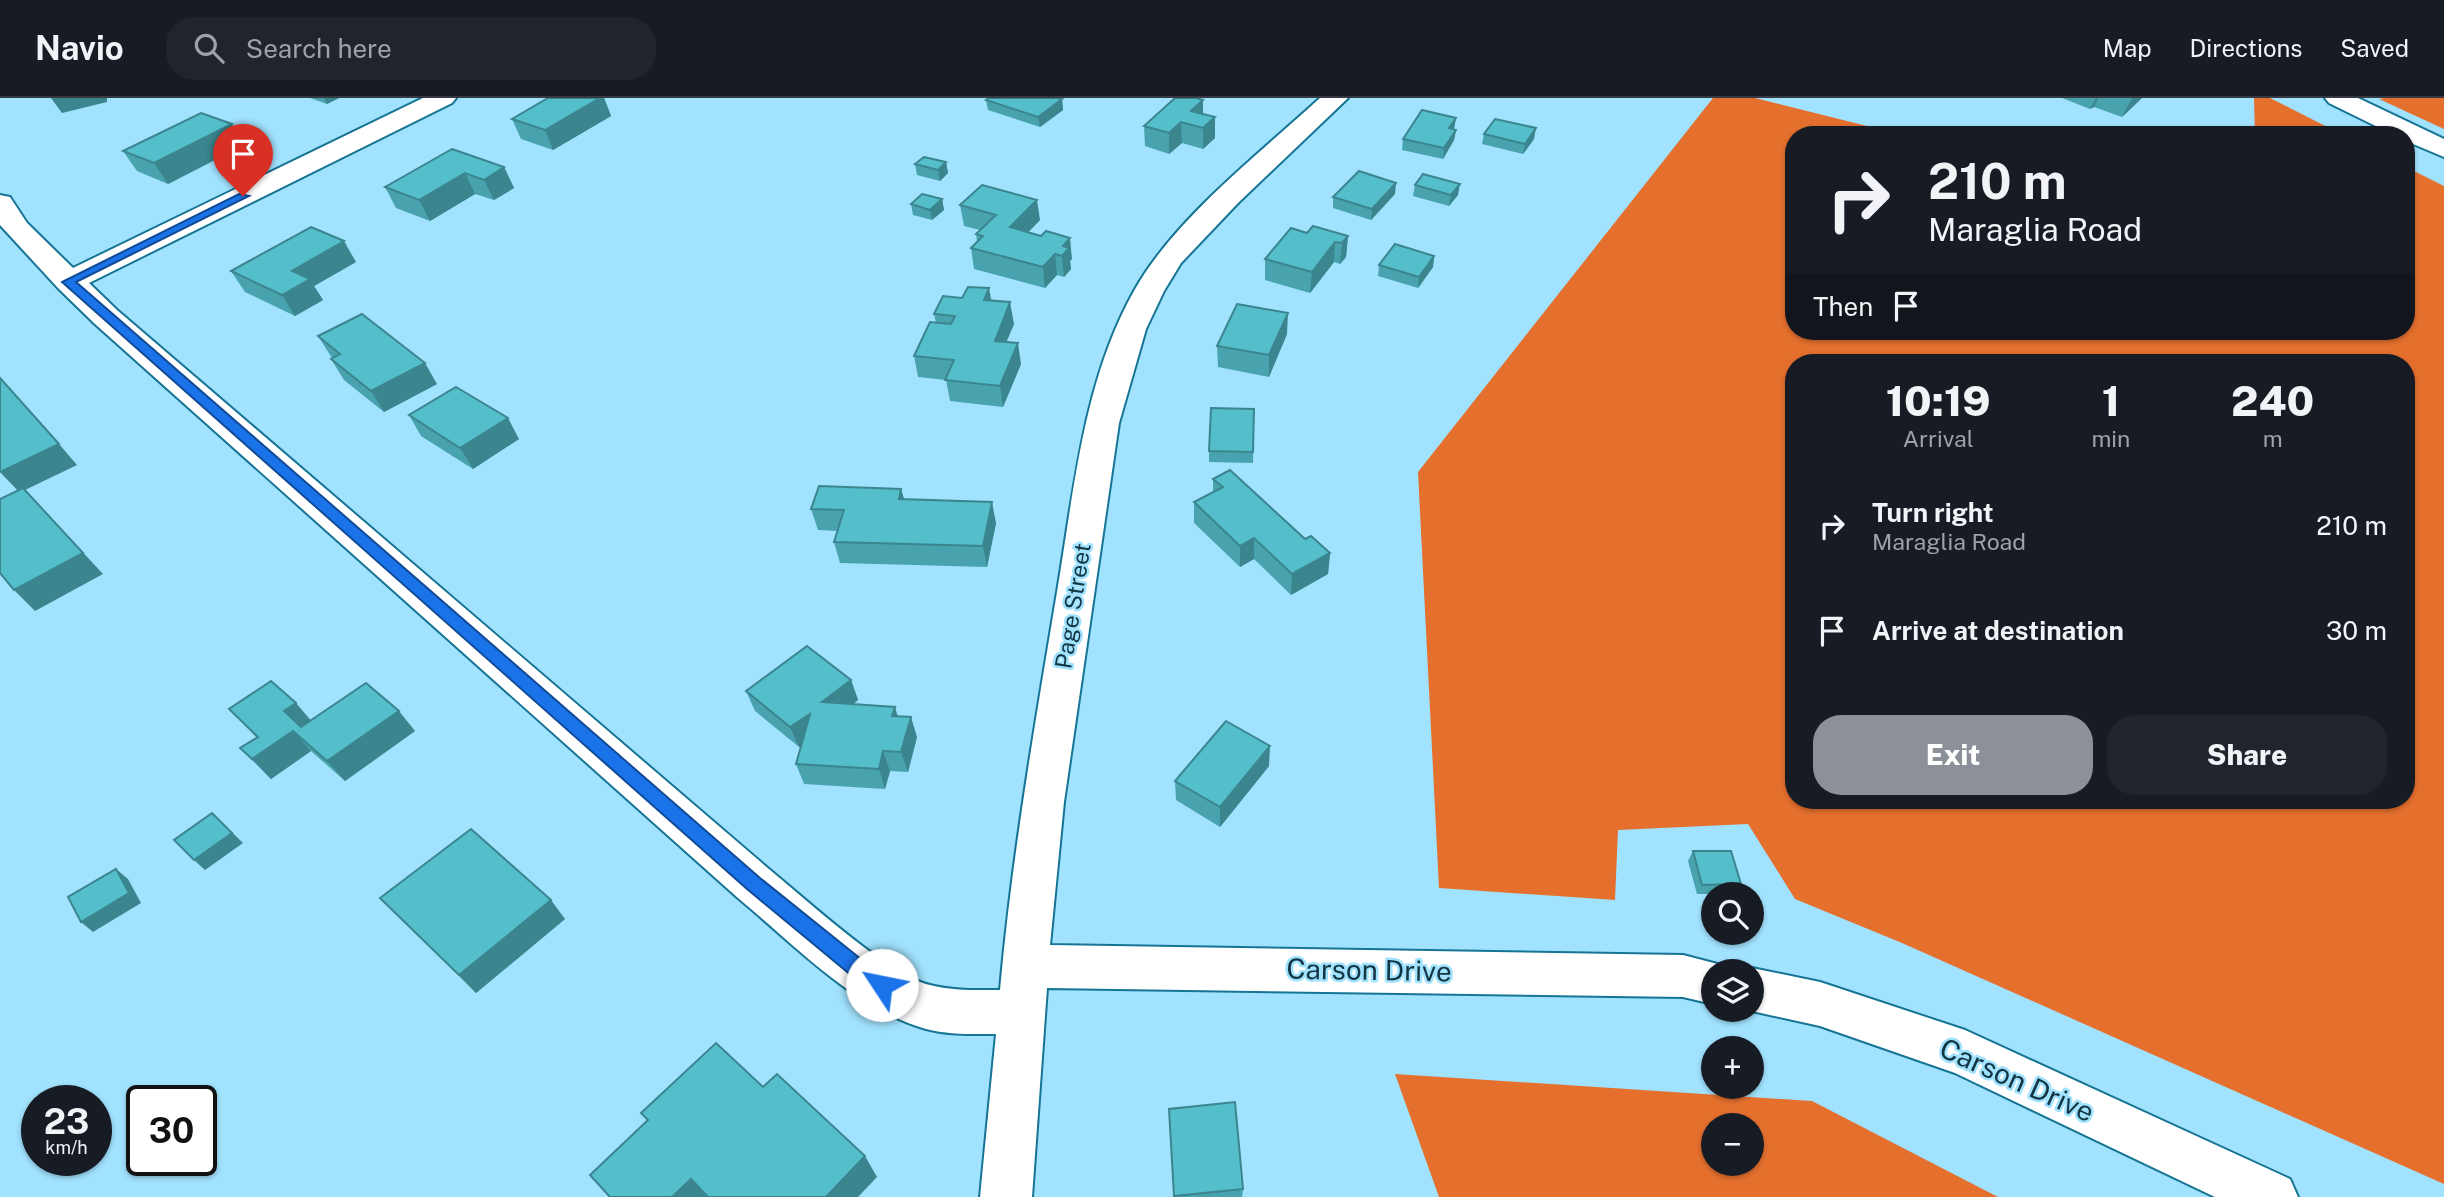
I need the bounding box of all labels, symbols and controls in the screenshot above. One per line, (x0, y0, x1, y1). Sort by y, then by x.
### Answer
search box (166, 17, 656, 80)
text: Navio (35, 29, 124, 67)
icon: search (190, 29, 228, 67)
text: Search here (246, 33, 392, 64)
text: Map (2103, 34, 2152, 62)
text: Directions (2190, 34, 2302, 62)
text: Saved (2340, 34, 2409, 62)
pin (213, 124, 273, 196)
icon: arrive (224, 135, 262, 173)
text: 210 m (1928, 152, 2067, 210)
icon: right (1813, 154, 1904, 245)
text: Maraglia Road (1928, 211, 2142, 248)
icon: arrive (1887, 287, 1925, 325)
text: Then (1813, 291, 1873, 322)
text: 10:19 (1886, 376, 1991, 425)
text: 1 (2102, 376, 2120, 425)
text: 240 (2231, 376, 2314, 425)
text: Arrival (1903, 425, 1974, 452)
text: min (2091, 425, 2130, 452)
text: m (2263, 425, 2283, 452)
text: Turn right (1872, 497, 1994, 528)
icon: right (1813, 507, 1851, 545)
text: 210 m (2316, 510, 2387, 541)
text: Maraglia Road (1872, 528, 2026, 555)
street label: Page Street (1049, 541, 1096, 671)
icon: arrive (1813, 612, 1851, 650)
text: Arrive at destination (1872, 615, 2124, 646)
text: 30 m (2326, 615, 2387, 646)
button: Exit (1813, 715, 2093, 795)
button: Share (2107, 715, 2387, 795)
map controls (1701, 882, 1764, 1176)
button: search (1701, 882, 1764, 945)
position arrow (845, 948, 919, 1022)
street label: Carson Drive (1286, 952, 1452, 987)
button: layers (1701, 959, 1764, 1022)
street label: Carson Drive (1935, 1031, 2099, 1128)
button: + (1701, 1036, 1764, 1099)
speed limit sign: 30 (126, 1085, 217, 1176)
text: 23 (44, 1101, 89, 1142)
button: − (1701, 1113, 1764, 1176)
text: km/h (45, 1137, 88, 1158)

